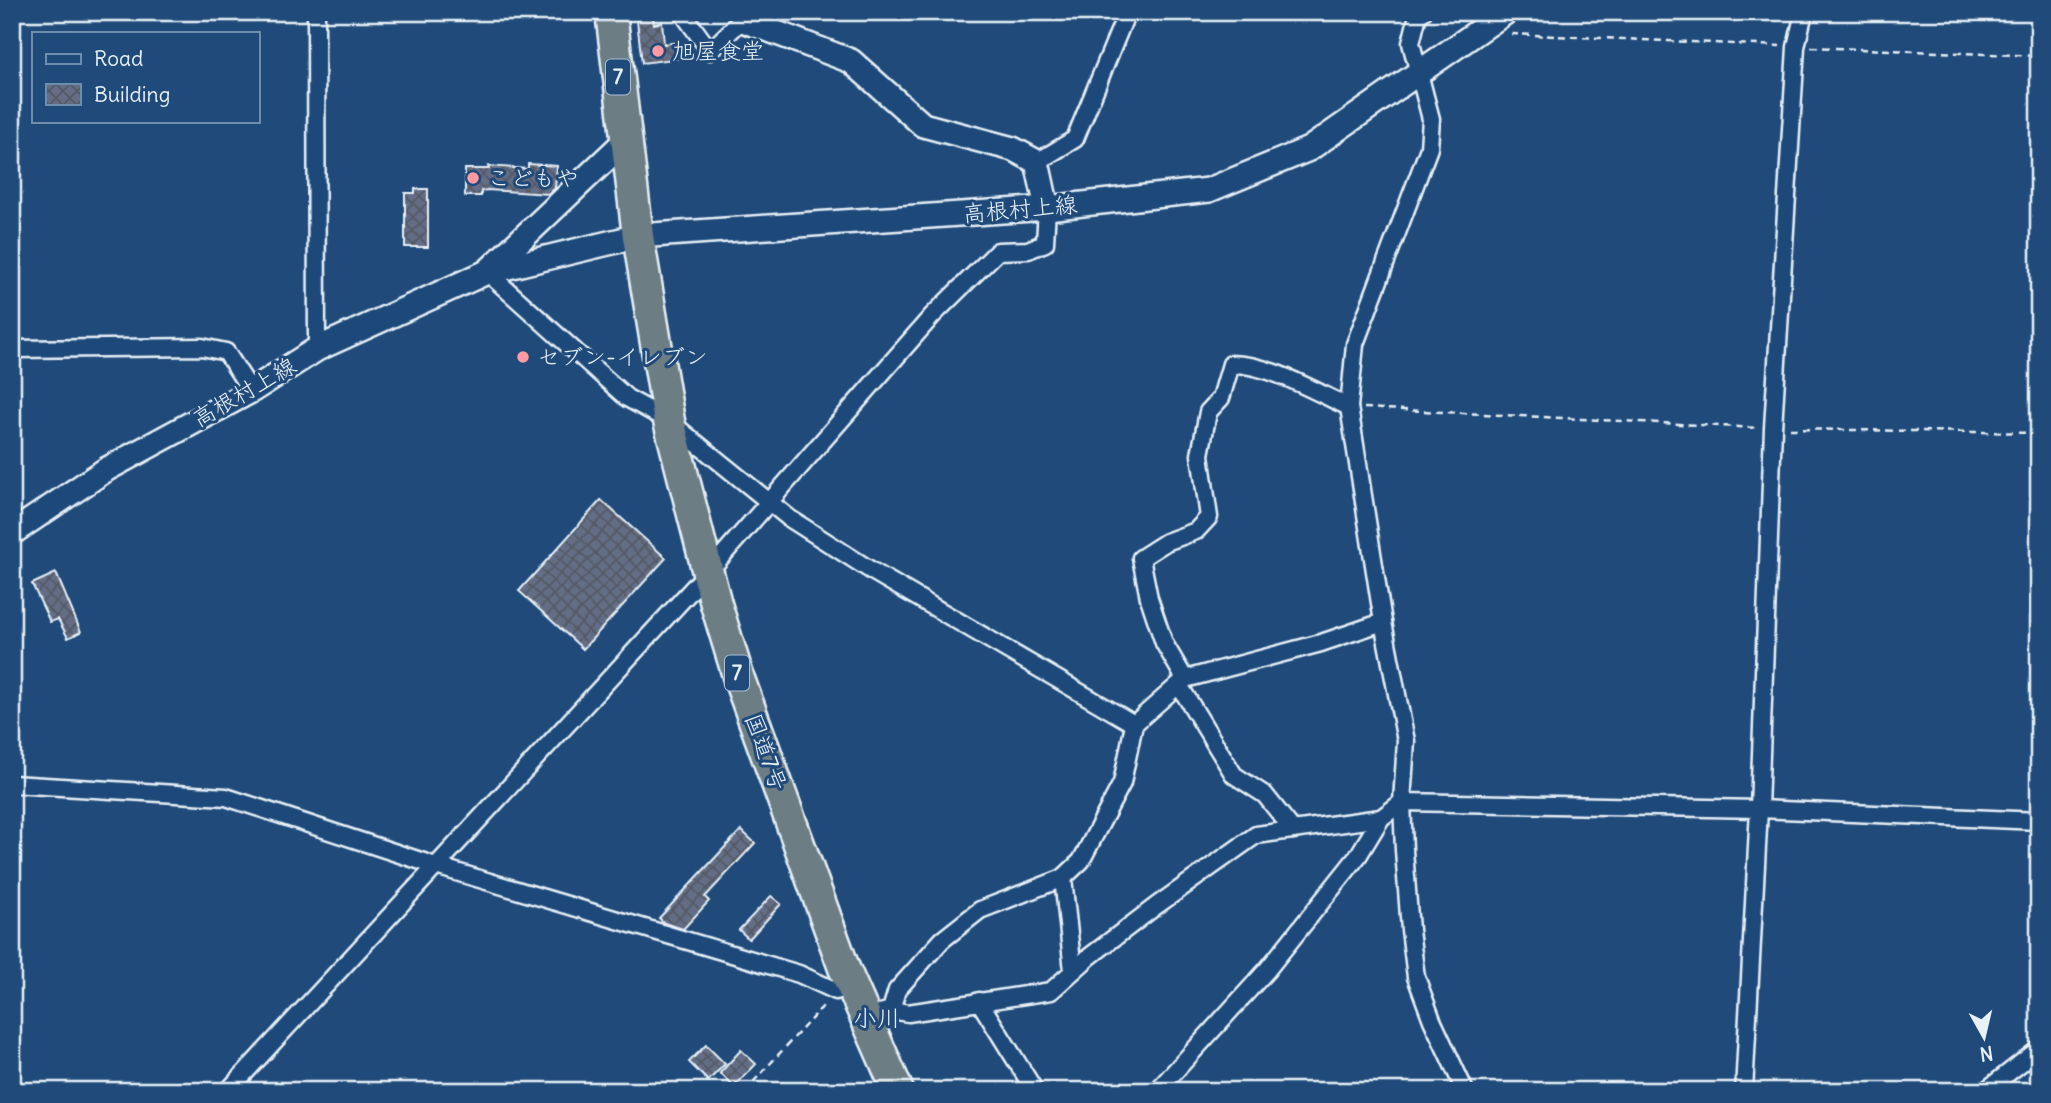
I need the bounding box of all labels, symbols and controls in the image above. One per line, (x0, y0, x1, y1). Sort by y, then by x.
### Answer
legend (32, 32, 259, 122)
place label: 旭屋食堂 (672, 36, 764, 65)
marker: 旭屋食堂 (650, 43, 666, 59)
text: Road (94, 45, 143, 72)
road number: 7 (606, 60, 630, 94)
text: Building (94, 81, 170, 108)
place label: こどもや (487, 163, 579, 192)
marker: こどもや (465, 170, 481, 186)
street label: 高根村上線 (961, 189, 1079, 228)
place label: セブン-イレブン (537, 342, 708, 371)
marker: セブン-イレブン (515, 349, 531, 365)
street label: 高根村上線 (187, 350, 301, 433)
road number: 7 (725, 656, 749, 690)
street label: 国道7号 (739, 709, 794, 795)
district label: 小川 (853, 1002, 901, 1032)
north arrow (1950, 1002, 2020, 1072)
text: N (1978, 1041, 1995, 1067)

